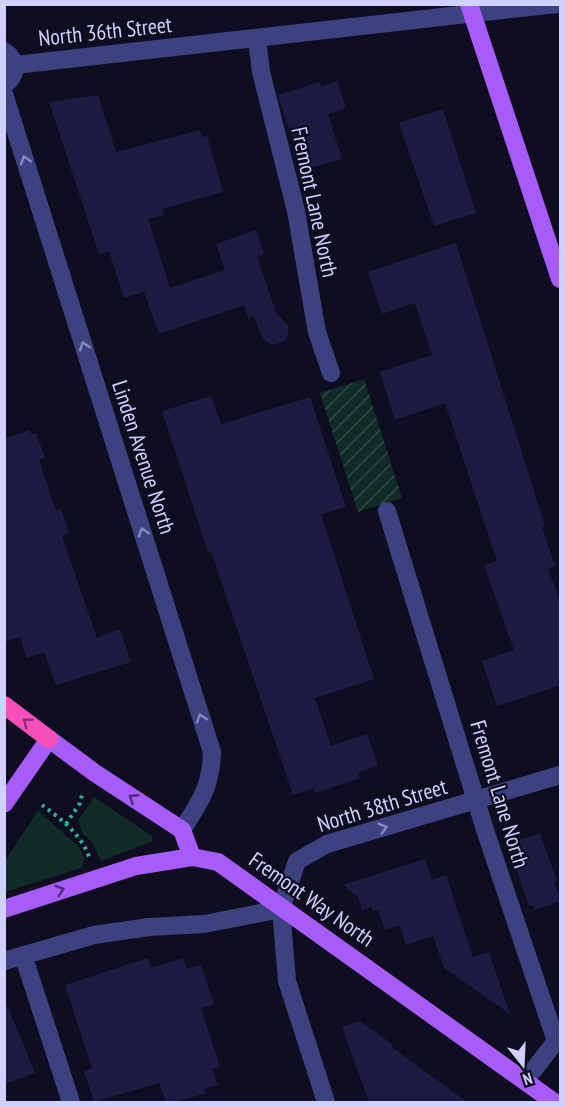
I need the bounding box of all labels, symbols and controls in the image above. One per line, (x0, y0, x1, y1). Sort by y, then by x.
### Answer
street label: North 36th Street (37, 10, 173, 52)
street label: Fremont Lane North (285, 124, 345, 280)
one-way arrow (20, 155, 32, 166)
one-way arrow (79, 341, 91, 352)
street label: Linden Avenue North (106, 377, 182, 537)
one-way arrow (138, 527, 150, 538)
one-way arrow (196, 713, 209, 724)
street label: Fremont Lane North (464, 717, 536, 871)
one-way arrow (22, 718, 33, 729)
street label: North 38th Street (314, 772, 450, 838)
one-way arrow (129, 794, 140, 805)
one-way arrow (377, 823, 388, 835)
street label: Fremont Way North (244, 845, 380, 953)
one-way arrow (54, 885, 65, 898)
north arrow (493, 1035, 553, 1095)
text: N (520, 1068, 535, 1090)

